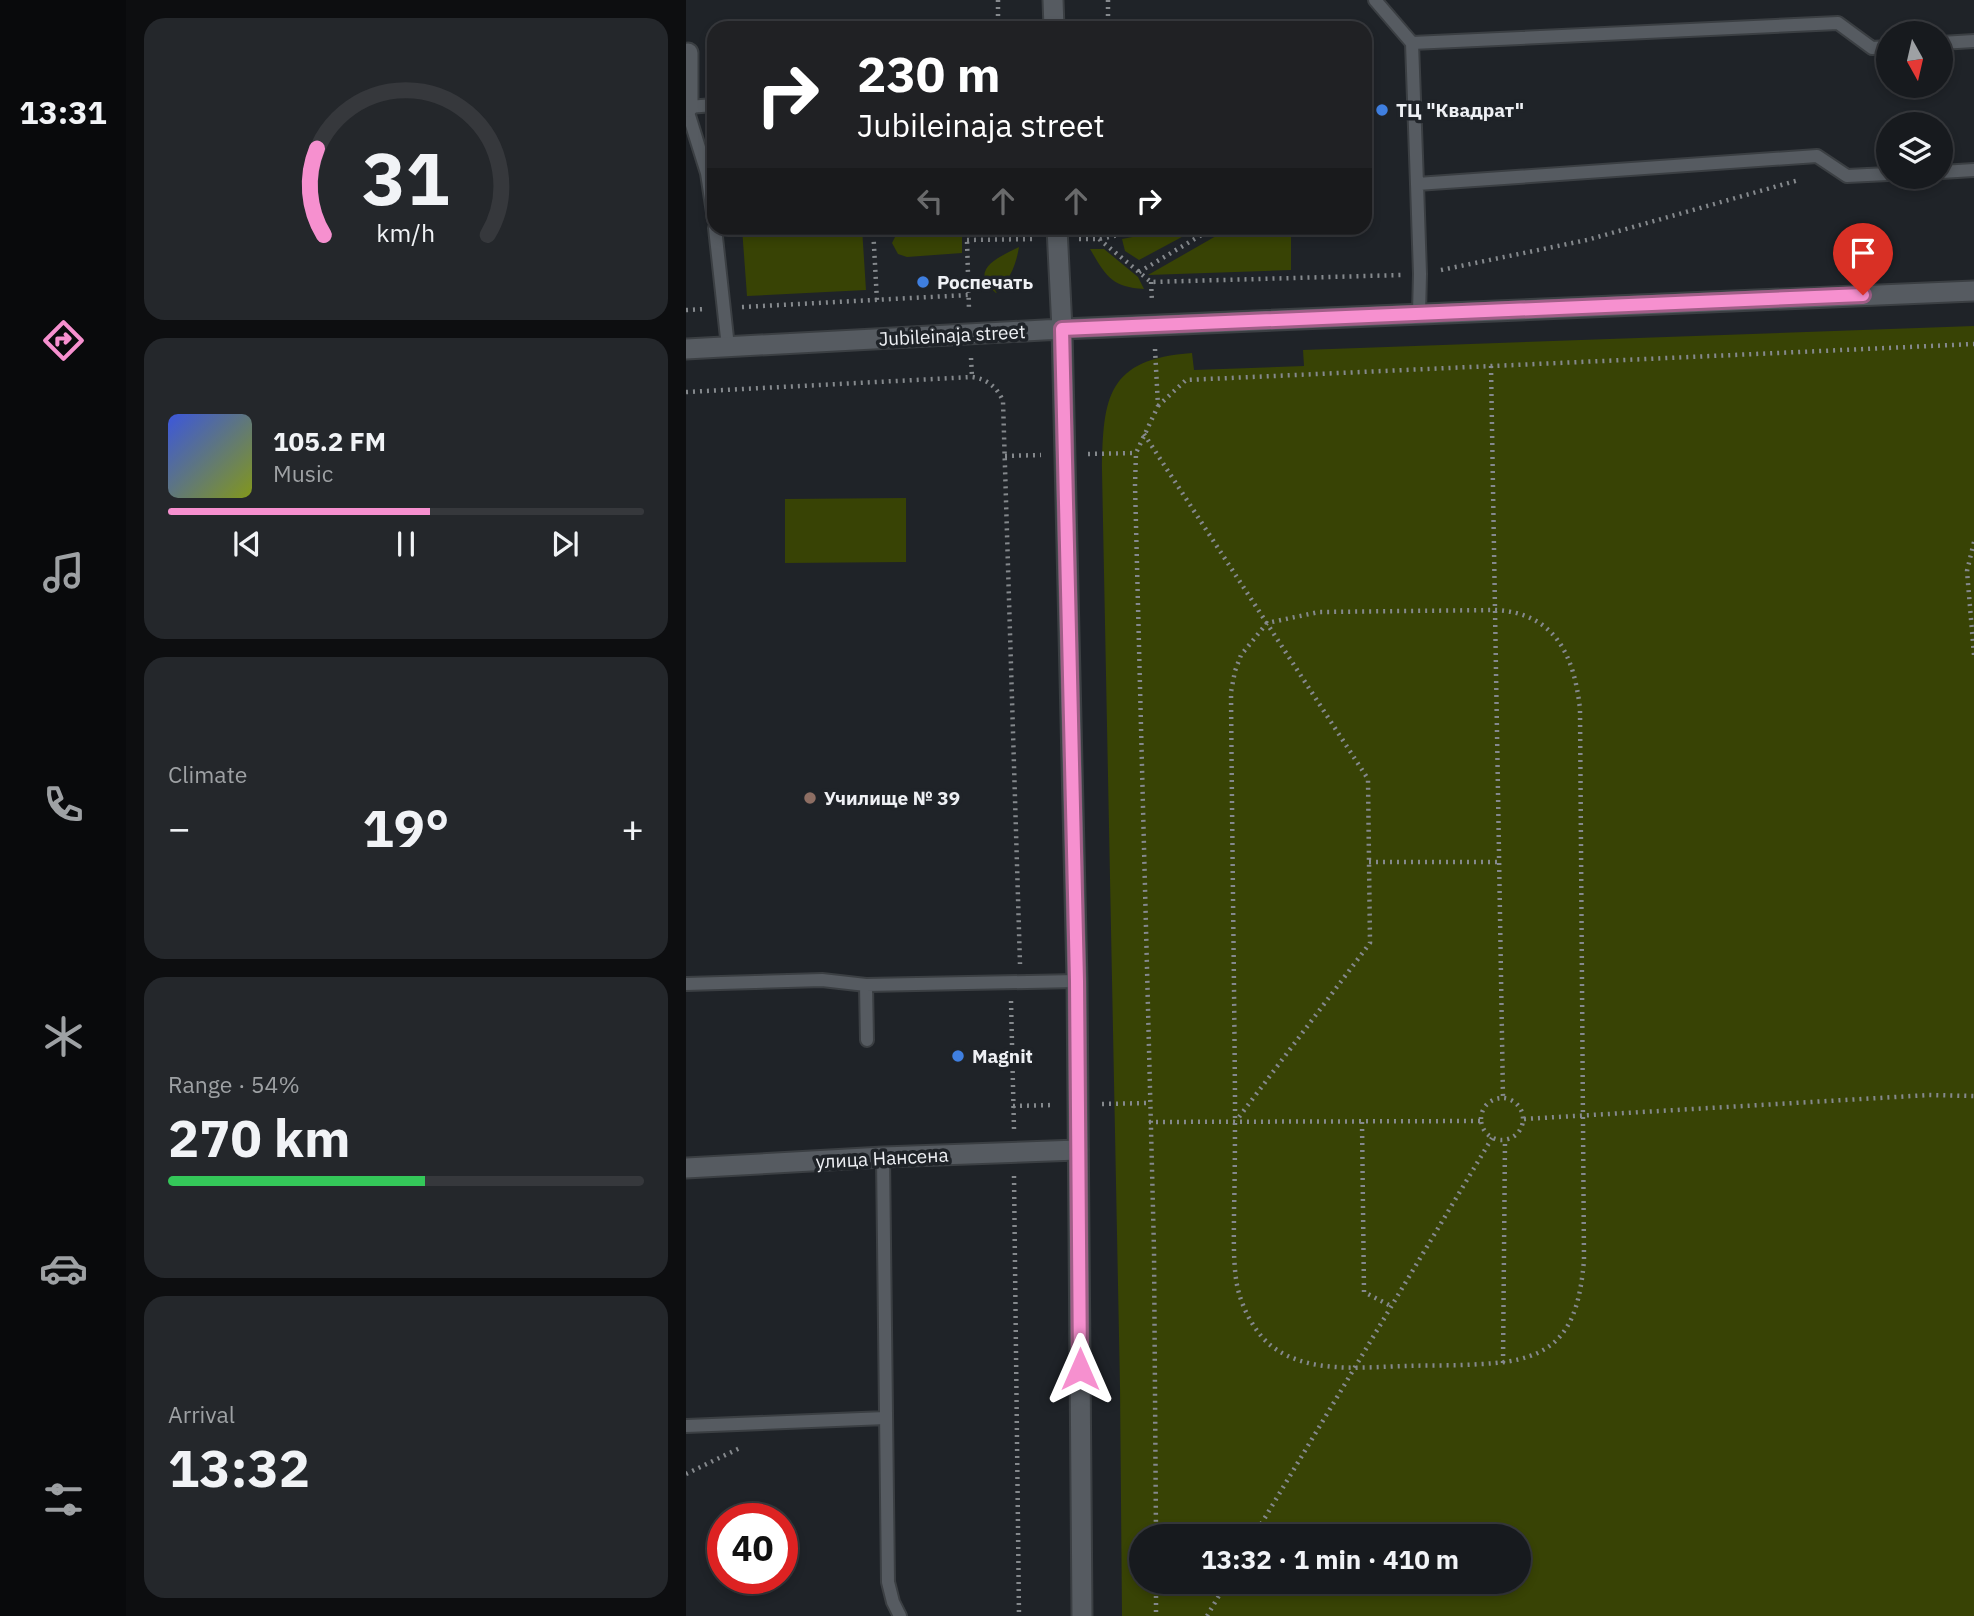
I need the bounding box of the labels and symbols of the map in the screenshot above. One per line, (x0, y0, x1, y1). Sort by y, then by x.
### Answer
north arrow (1876, 21, 1953, 98)
place label: ТЦ "Квадрат" (1396, 98, 1524, 122)
marker: ТЦ "Квадрат" (1374, 102, 1390, 118)
pin (1833, 223, 1893, 295)
place label: Роспечать (937, 270, 1033, 294)
marker: Роспечать (915, 274, 931, 290)
street label: Jubileinaja street (878, 319, 1026, 351)
place label: Училище № 39 (824, 786, 960, 810)
marker: Училище № 39 (802, 790, 818, 806)
place label: Magnit (972, 1044, 1033, 1068)
marker: Magnit (950, 1048, 966, 1064)
street label: улица Нансена (815, 1143, 949, 1173)
position arrow (1043, 1332, 1117, 1406)
speed limit sign: 40 (707, 1503, 798, 1594)

